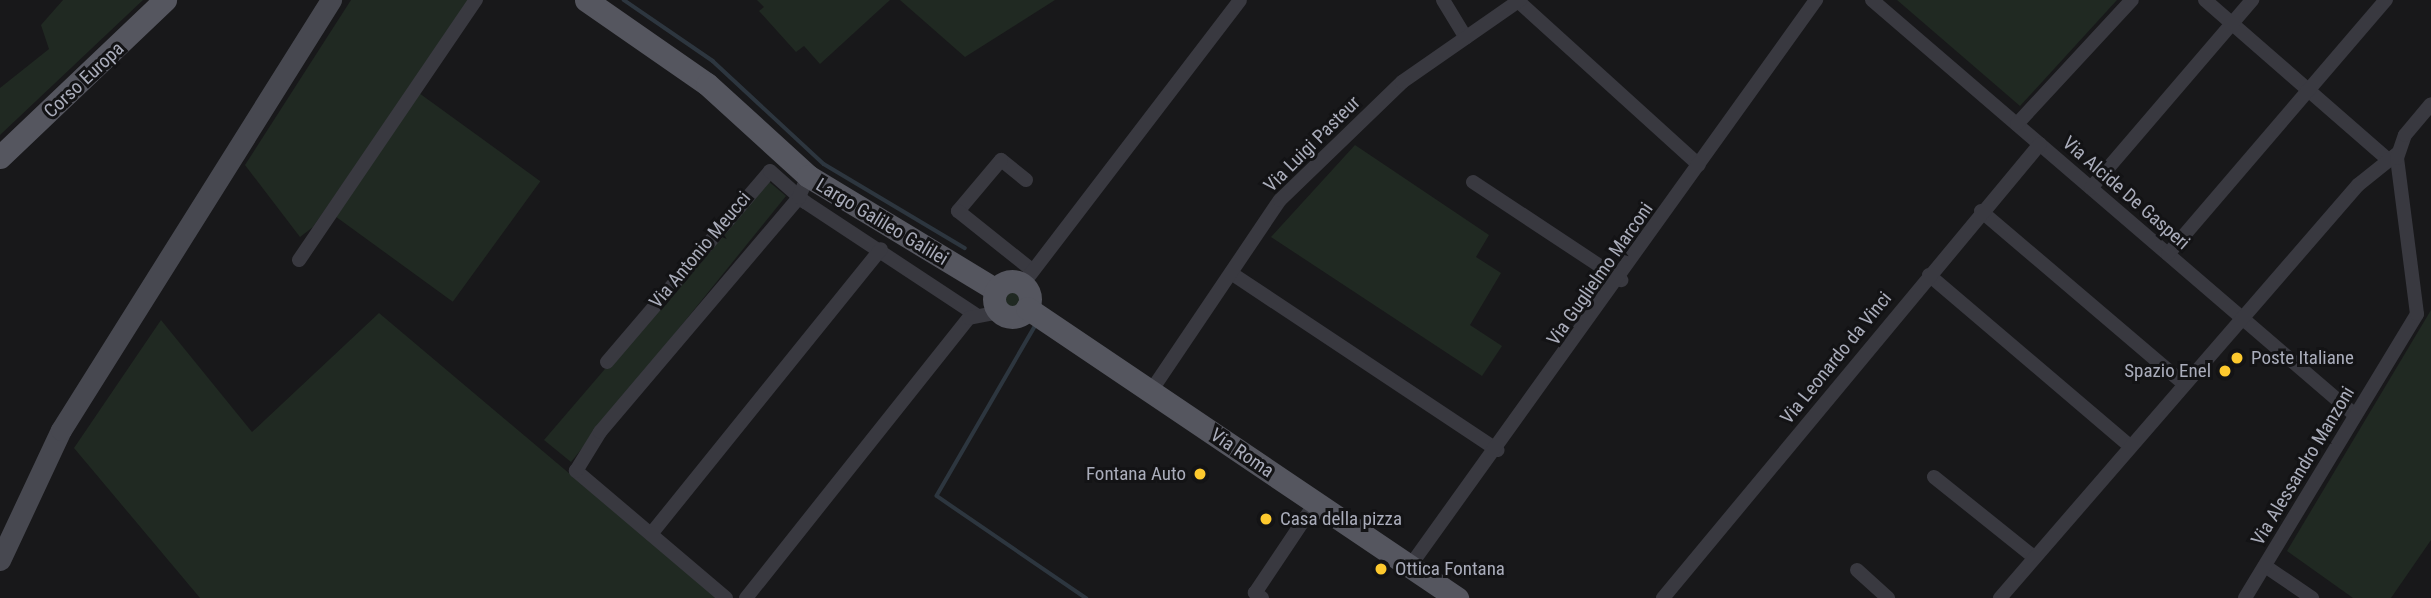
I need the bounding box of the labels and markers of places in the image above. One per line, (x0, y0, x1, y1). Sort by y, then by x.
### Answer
place label: Poste Italiane (2251, 347, 2354, 369)
marker: Poste Italiane (2229, 350, 2245, 366)
place label: Spazio Enel (2124, 360, 2211, 382)
marker: Spazio Enel (2217, 363, 2233, 379)
place label: Fontana Auto (1086, 463, 1186, 485)
marker: Fontana Auto (1192, 466, 1208, 482)
place label: Casa della pizza (1280, 508, 1402, 530)
marker: Casa della pizza (1258, 511, 1274, 527)
place label: Ottica Fontana (1395, 558, 1505, 580)
marker: Ottica Fontana (1373, 561, 1389, 577)

